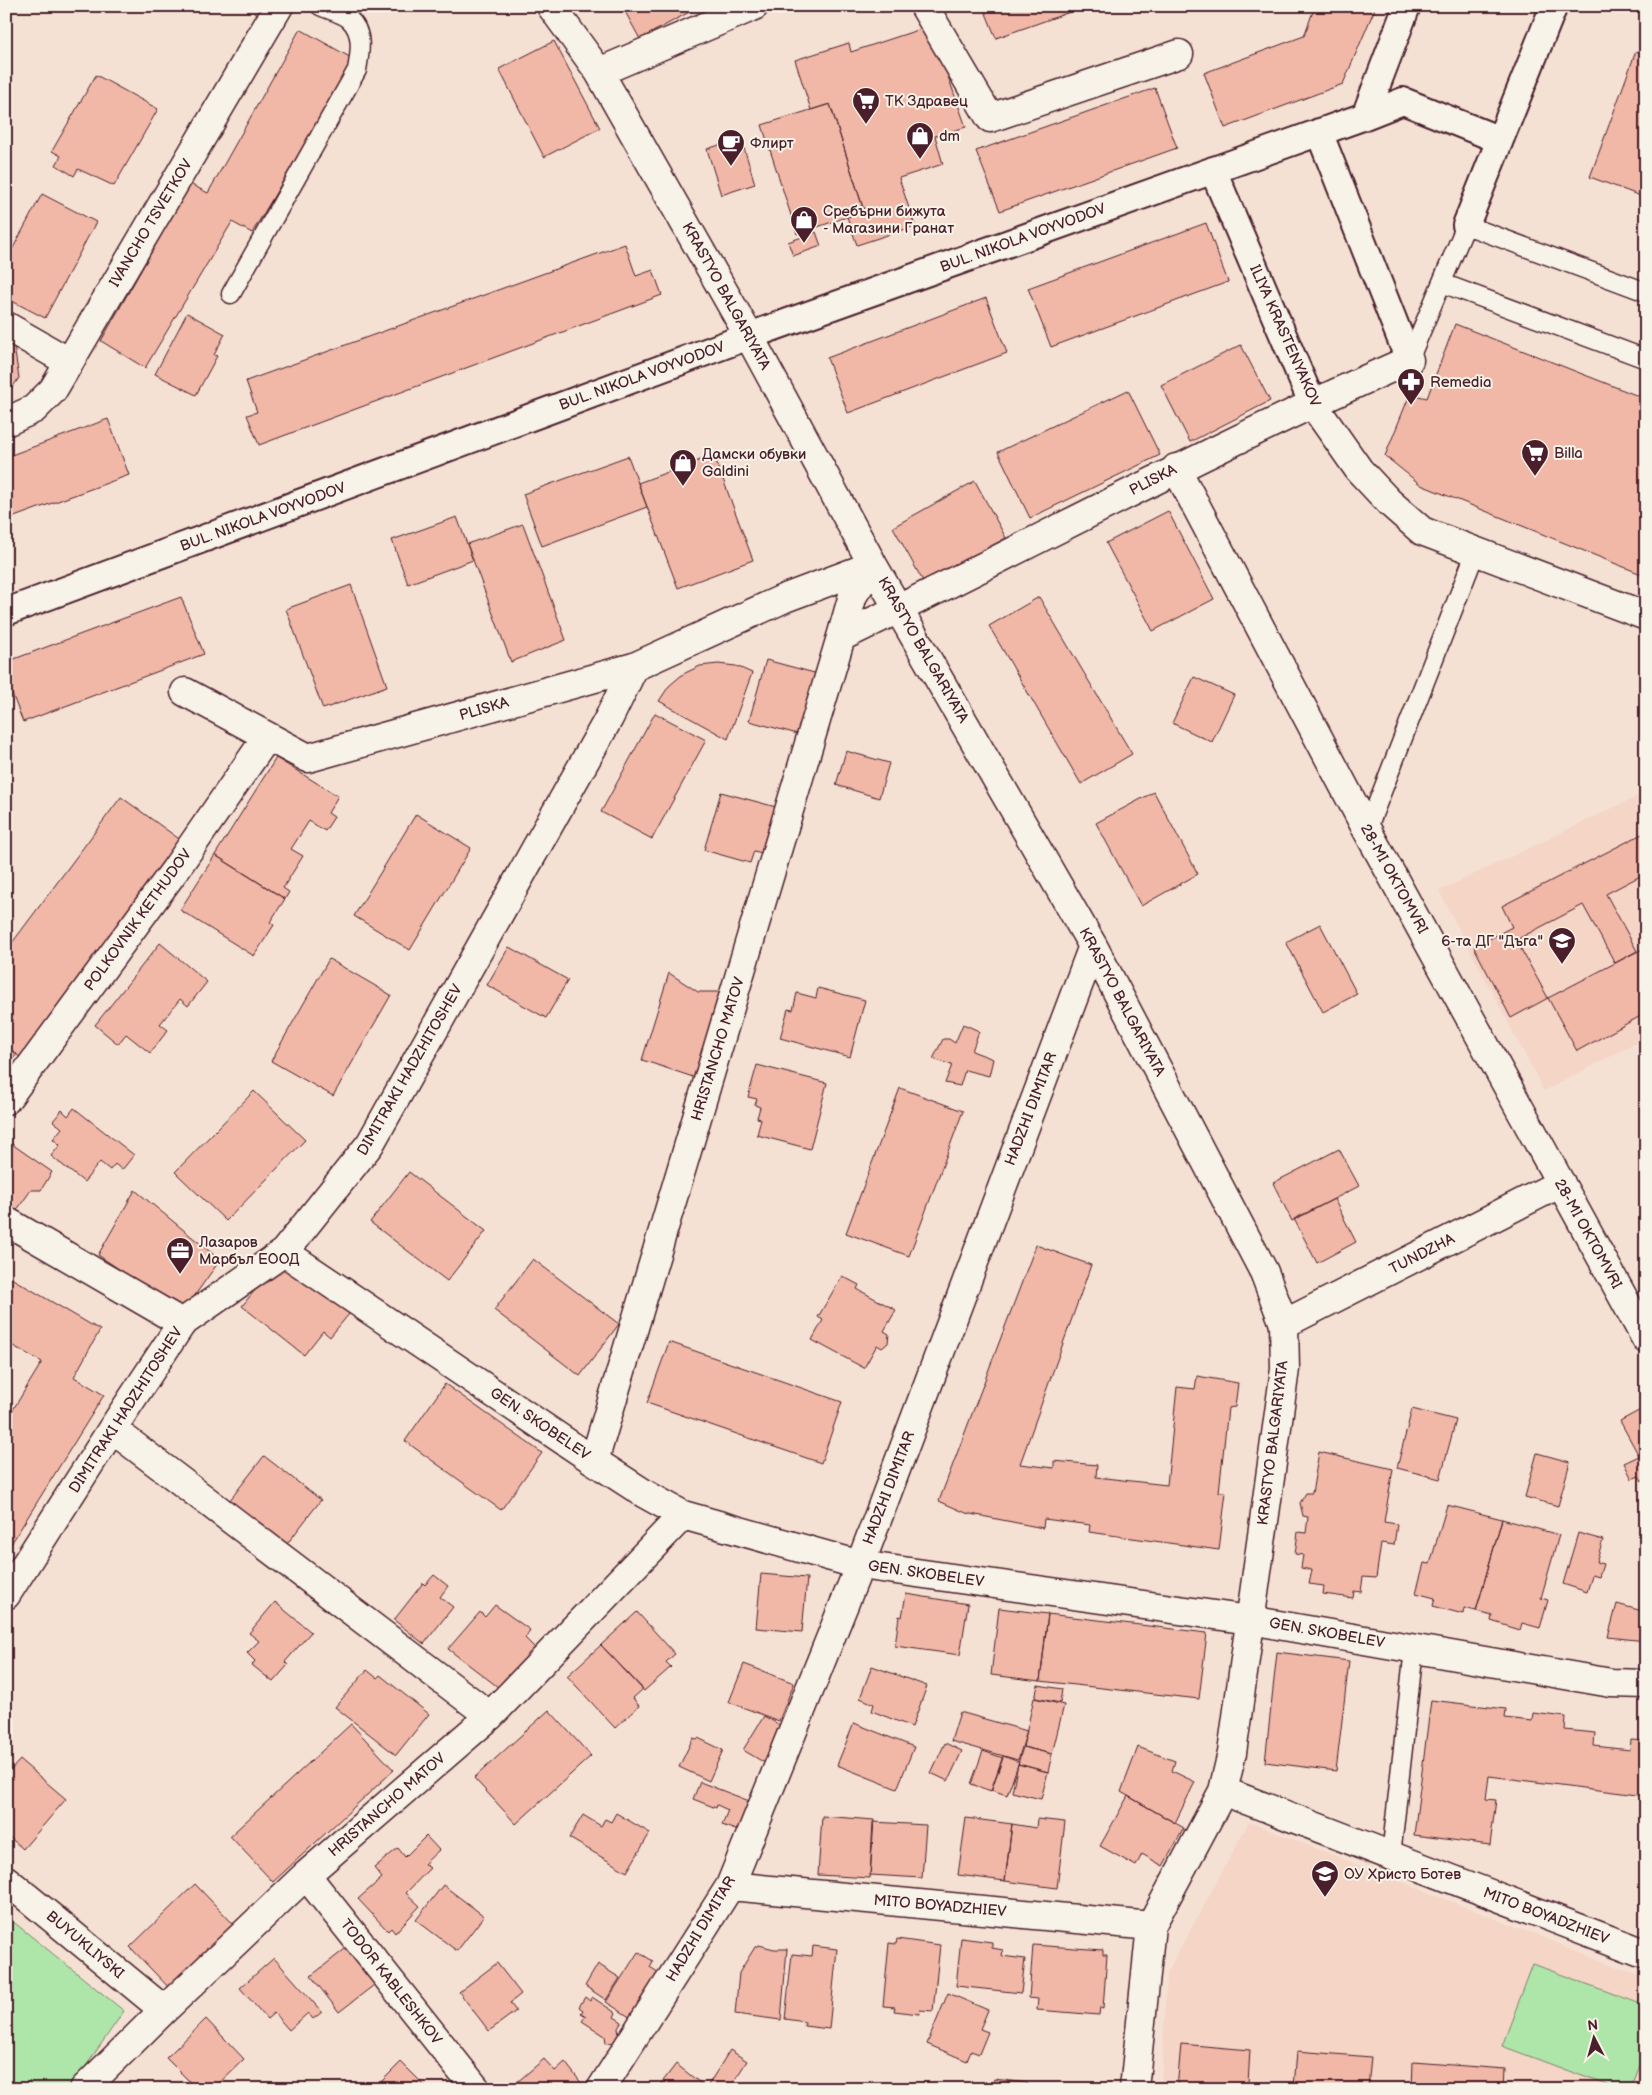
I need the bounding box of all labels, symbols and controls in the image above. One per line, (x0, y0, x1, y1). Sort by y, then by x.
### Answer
supermarket icon: ТК Здравец (851, 86, 881, 125)
place label: ТК Здравец (885, 92, 968, 111)
shop icon: dm (905, 121, 935, 160)
place label: dm (939, 127, 960, 146)
cafe icon: Флирт (716, 128, 746, 167)
place label: Флирт (750, 134, 794, 153)
street label: IVANCHO TSVETKOV (105, 155, 197, 290)
street label: BUL. NIKOLA VOYVODOV (938, 199, 1109, 277)
place label: Сребърни бижута - Магазини Гранат (823, 202, 954, 238)
shop icon: Сребърни бижута - Магазини Гранат (789, 205, 819, 244)
street label: KRASTYO BALGARIYATA (678, 219, 775, 374)
street label: ILIYA KRASTENYAKOV (1245, 262, 1325, 411)
street label: BUL. NIKOLA VOYVODOV (557, 337, 728, 415)
pharmacy icon: Remedia (1396, 367, 1426, 406)
place label: Remedia (1430, 373, 1491, 392)
supermarket icon: Billa (1520, 438, 1550, 477)
place label: Billa (1554, 444, 1583, 463)
place label: Дамски обувки Galdini (702, 445, 806, 481)
shop icon: Дамски обувки Galdini (668, 448, 698, 487)
street label: PLISKA (1126, 460, 1181, 500)
street label: BUL. NIKOLA VOYVODOV (178, 478, 349, 556)
street label: KRASTYO BALGARIYATA (873, 573, 973, 727)
street label: PLISKA (457, 693, 512, 725)
street label: 28-MI OKTOMVRI (1356, 821, 1432, 938)
street label: POLKOVNIK KETHUDOV (80, 845, 196, 995)
street label: KRASTYO BALGARIYATA (1075, 924, 1170, 1080)
school or university icon: 6-та ДГ "Дъга" (1547, 926, 1577, 965)
place label: 6-та ДГ "Дъга" (1441, 932, 1543, 951)
street label: HRISTANCHO MATOV (687, 974, 749, 1123)
street label: DIMITRAKI HADZHITOSHEV (353, 980, 467, 1159)
street label: HADZHI DIMITAR (1001, 1049, 1061, 1168)
street label: 28-MI OKTOMVRI (1550, 1176, 1626, 1293)
street label: TUNDZHA (1386, 1229, 1459, 1279)
place label: Лазаров Марбъл ЕООД (198, 1233, 300, 1269)
office icon: Лазаров Марбъл ЕООД (165, 1236, 195, 1275)
street label: DIMITRAKI HADZHITOSHEV (65, 1323, 187, 1497)
street label: KRASTYO BALGARIYATA (1253, 1359, 1293, 1526)
street label: GEN. SKOBELEV (486, 1383, 594, 1465)
street label: HADZHI DIMITAR (859, 1428, 919, 1547)
street label: GEN. SKOBELEV (867, 1556, 986, 1592)
street label: GEN. SKOBELEV (1268, 1613, 1387, 1653)
street label: HRISTANCHO MATOV (324, 1748, 450, 1861)
school or university icon: ОУ Христо Ботев (1310, 1859, 1340, 1898)
place label: ОУ Христо Ботев (1344, 1865, 1461, 1884)
street label: HADZHI DIMITAR (662, 1872, 740, 1985)
street label: MITO BOYADZHIEV (1480, 1883, 1612, 1949)
street label: MITO BOYADZHIEV (873, 1891, 1008, 1921)
street label: BUYUKLIYSKI (42, 1907, 128, 1983)
street label: TODOR KABLESHKOV (336, 1915, 446, 2049)
north arrow (1570, 2012, 1620, 2062)
text: N (1587, 2017, 1599, 2035)

